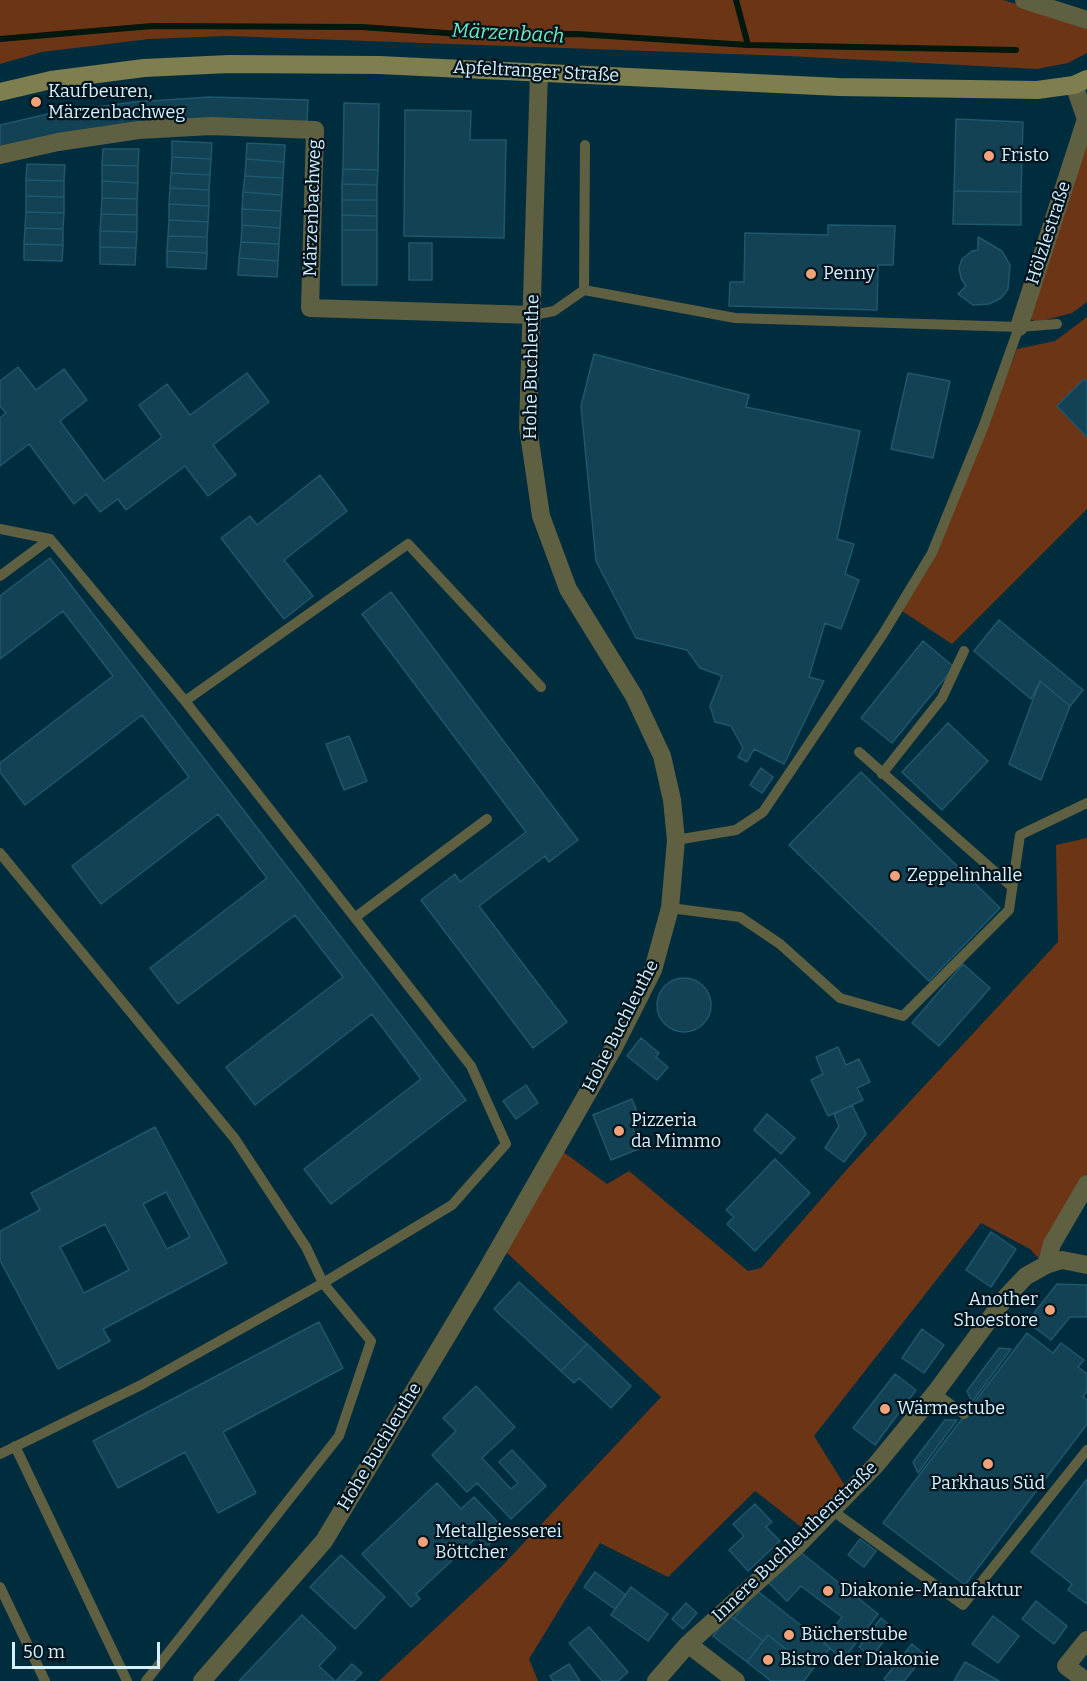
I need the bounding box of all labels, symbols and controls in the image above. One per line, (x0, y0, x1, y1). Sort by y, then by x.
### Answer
water label: Märzenbach (451, 19, 565, 49)
street label: Apfeltranger Straße (452, 57, 620, 87)
place label: Kaufbeuren, Märzenbachweg (48, 81, 185, 124)
marker: Kaufbeuren, Märzenbachweg (29, 95, 43, 109)
street label: Märzenbachweg (300, 139, 326, 277)
place label: Fristo (1001, 145, 1049, 167)
marker: Fristo (982, 149, 996, 163)
street label: Hölzlestraße (1022, 179, 1076, 287)
place label: Penny (823, 263, 875, 285)
marker: Penny (804, 267, 818, 281)
street label: Hohe Buchleuthe (520, 294, 544, 440)
place label: Zeppelinhalle (907, 865, 1022, 887)
marker: Zeppelinhalle (888, 869, 902, 883)
street label: Hohe Buchleuthe (578, 956, 664, 1096)
place label: Pizzeria da Mimmo (631, 1110, 721, 1152)
marker: Pizzeria da Mimmo (612, 1124, 626, 1138)
place label: Another Shoestore (953, 1289, 1038, 1332)
marker: Another Shoestore (1043, 1303, 1057, 1317)
street label: Hohe Buchleuthe (333, 1379, 427, 1515)
place label: Wärmestube (897, 1398, 1005, 1420)
marker: Wärmestube (878, 1402, 892, 1416)
street label: Innere Buchleuthenstraße (708, 1457, 882, 1627)
marker: Parkhaus Süd (981, 1457, 995, 1471)
place label: Parkhaus Süd (931, 1473, 1045, 1495)
place label: Metallgiesserei Böttcher (435, 1521, 562, 1564)
marker: Metallgiesserei Böttcher (416, 1535, 430, 1549)
place label: Diakonie-Manufaktur (840, 1580, 1022, 1602)
marker: Diakonie-Manufaktur (821, 1584, 835, 1598)
place label: Bücherstube (801, 1624, 908, 1646)
marker: Bücherstube (782, 1628, 796, 1642)
scale bar (15, 1630, 164, 1668)
text: 50 m (23, 1641, 65, 1663)
place label: Bistro der Diakonie (780, 1649, 939, 1671)
marker: Bistro der Diakonie (761, 1653, 775, 1667)

